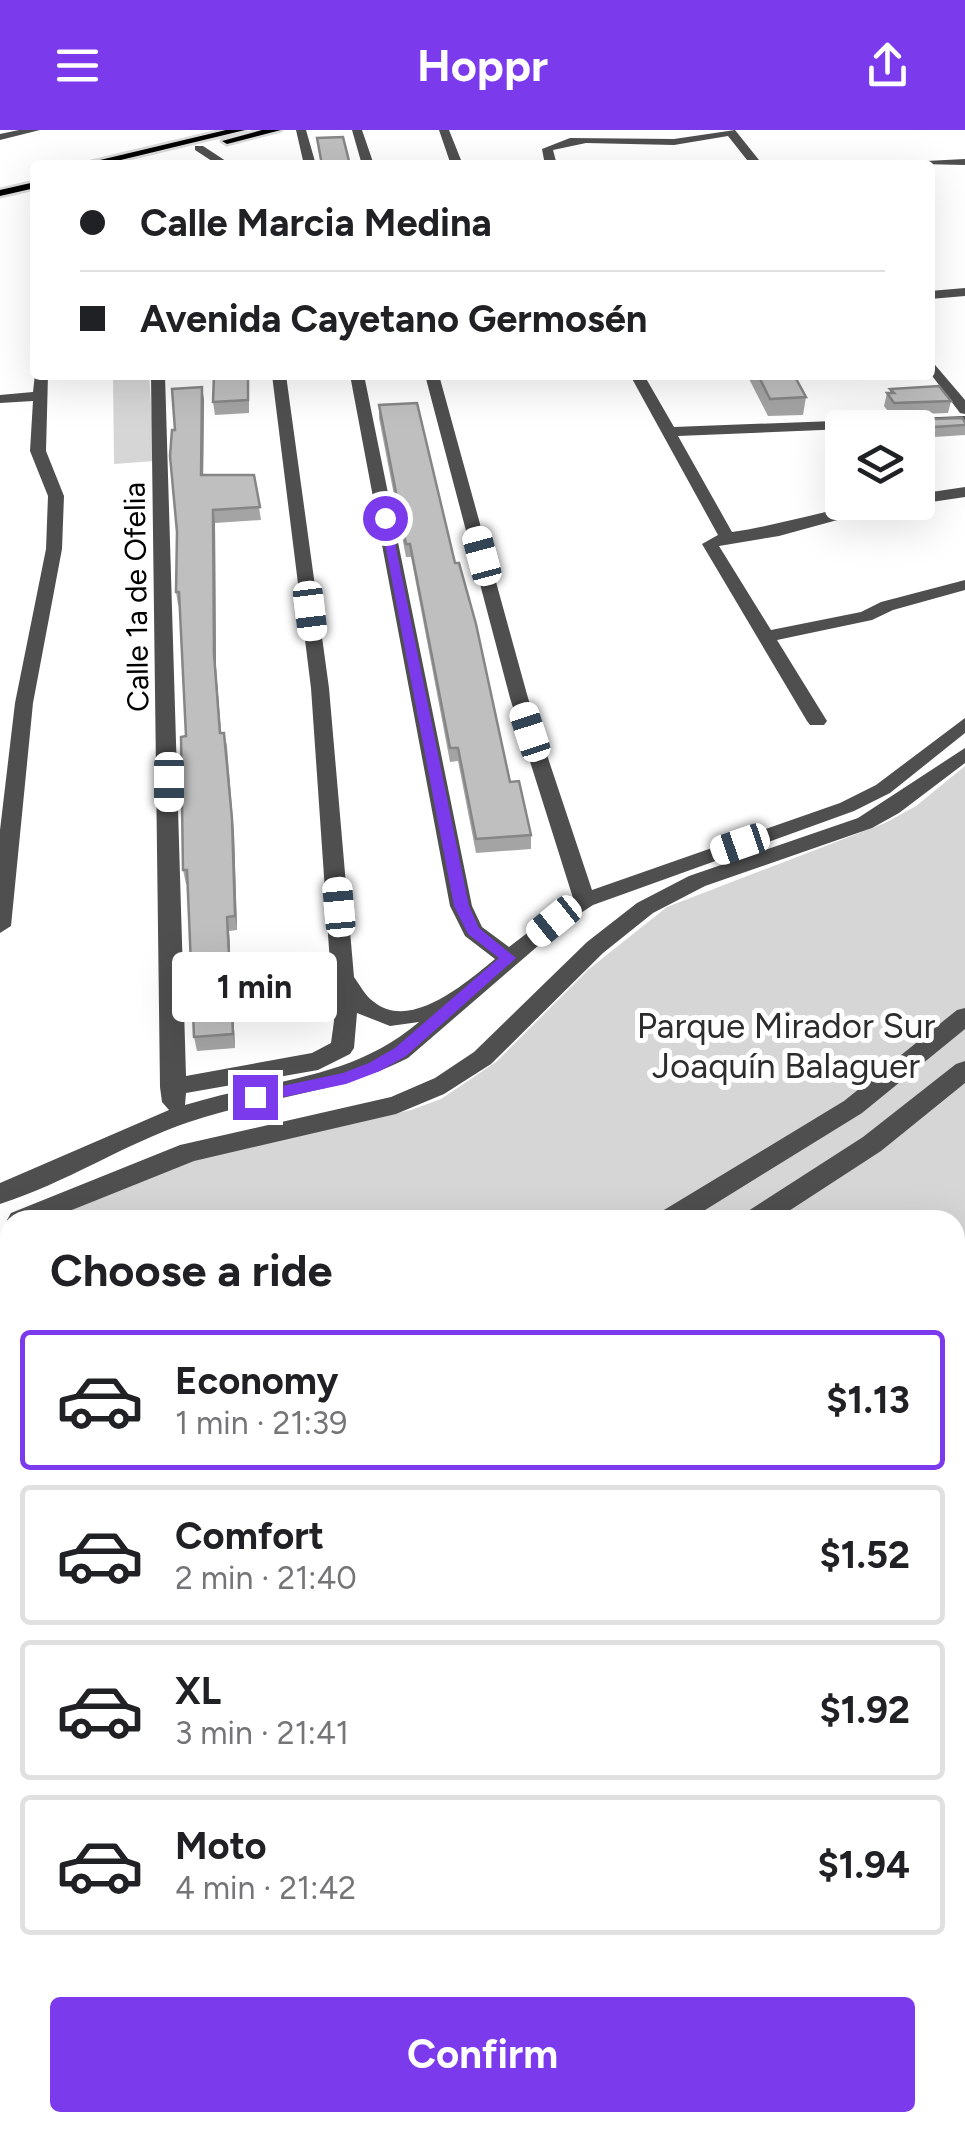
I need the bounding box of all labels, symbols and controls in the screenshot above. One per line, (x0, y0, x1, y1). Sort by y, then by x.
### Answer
icon: menu (50, 38, 105, 93)
text: Hoppr (417, 38, 548, 92)
icon: share (860, 38, 915, 93)
text: Calle Marcia Medina (140, 200, 492, 246)
text: Avenida Cayetano Germosén (140, 296, 647, 342)
map controls (825, 410, 935, 520)
button: layers (825, 410, 935, 520)
street label: Calle 1a de Ofelia (115, 482, 157, 712)
route start (363, 496, 408, 541)
car (460, 523, 504, 589)
car (291, 579, 329, 643)
car (506, 699, 554, 765)
car (154, 752, 184, 812)
car (707, 820, 773, 868)
car (321, 876, 357, 938)
car (521, 890, 587, 952)
callout: 1 min (172, 952, 338, 1022)
text: 1 min (217, 968, 292, 1006)
park label: Parque Mirador Sur Joaquín Balaguer (637, 1005, 935, 1087)
route end (233, 1075, 278, 1120)
text: Choose a ride (50, 1243, 332, 1297)
icon: car (55, 1355, 145, 1445)
text: Economy (175, 1358, 338, 1404)
text: $1.13 (826, 1377, 910, 1423)
text: 1 min · 21:39 (175, 1404, 347, 1442)
icon: car (55, 1510, 145, 1600)
text: Comfort (175, 1513, 324, 1559)
text: $1.52 (819, 1532, 910, 1578)
text: 2 min · 21:40 (175, 1559, 357, 1597)
icon: car (55, 1665, 145, 1755)
text: XL (175, 1668, 221, 1714)
text: $1.92 (819, 1687, 910, 1733)
text: 3 min · 21:41 (175, 1714, 349, 1752)
icon: car (55, 1820, 145, 1910)
text: Moto (175, 1823, 267, 1869)
text: $1.94 (817, 1842, 910, 1888)
text: 4 min · 21:42 (175, 1869, 356, 1907)
button: Confirm (50, 1997, 915, 2112)

